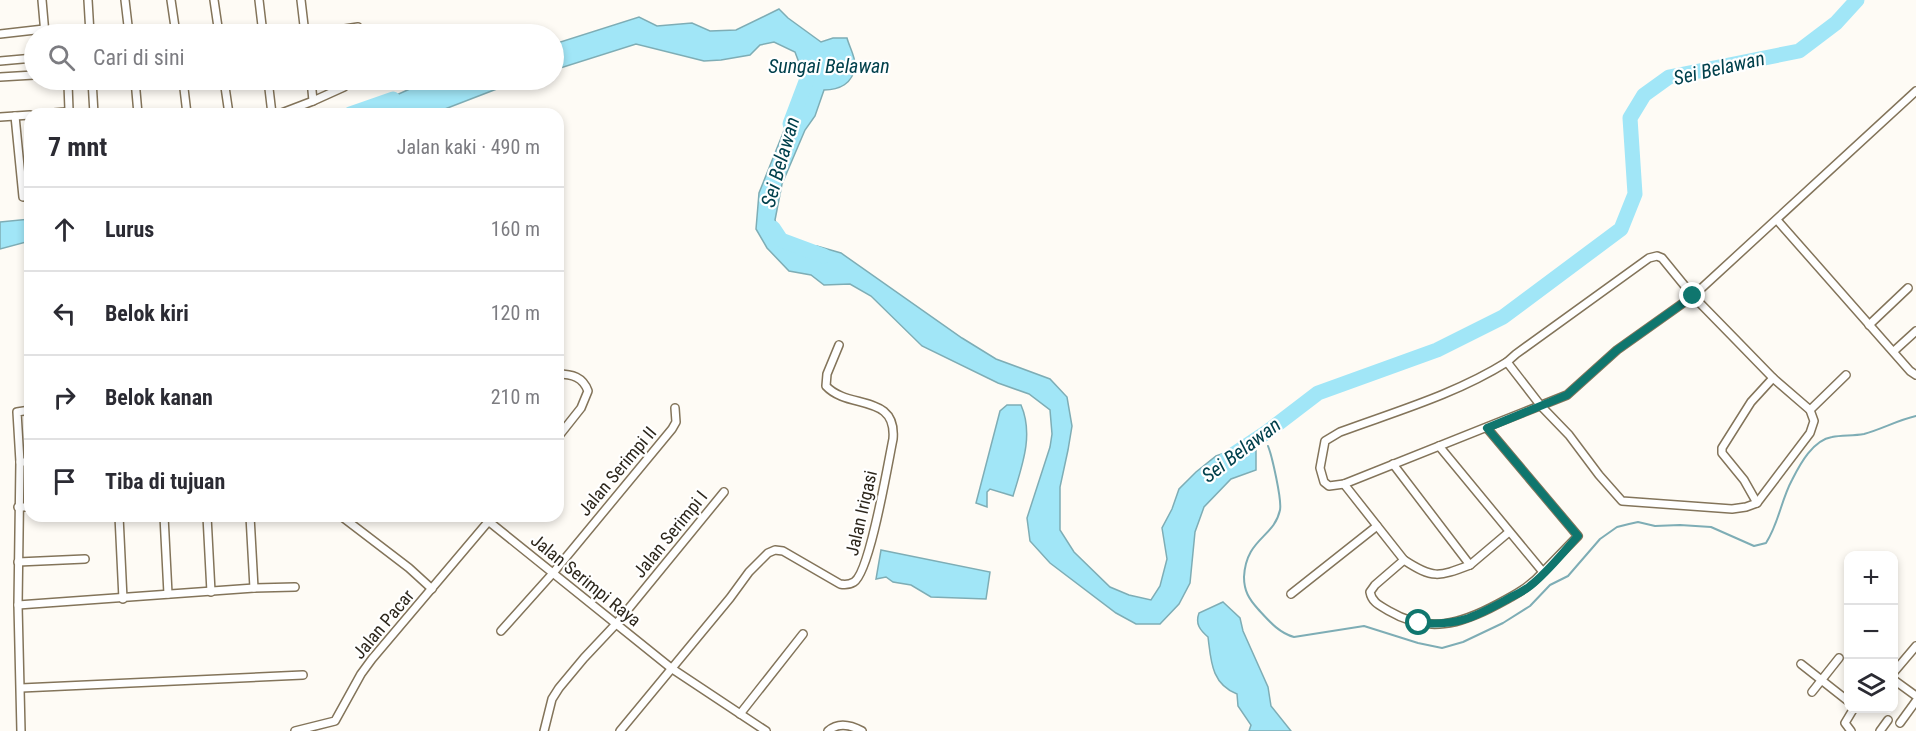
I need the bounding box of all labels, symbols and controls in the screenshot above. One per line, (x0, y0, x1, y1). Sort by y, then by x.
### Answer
search box (24, 24, 564, 90)
icon: search (45, 41, 78, 74)
text: Cari di sini (93, 45, 185, 70)
water label: Sei Belawan (1671, 46, 1767, 90)
water label: Sungai Belawan (768, 54, 890, 78)
water label: Sei Belawan (756, 114, 804, 210)
text: 7 mnt (48, 132, 107, 162)
text: Jalan kaki · 490 m (397, 135, 540, 159)
icon: ahead (48, 213, 81, 246)
text: Lurus (105, 217, 154, 242)
text: 160 m (491, 217, 540, 241)
route end (1679, 282, 1705, 308)
icon: left (48, 297, 81, 330)
text: Belok kiri (105, 301, 189, 326)
text: 120 m (491, 301, 540, 325)
icon: right (48, 381, 81, 414)
text: Belok kanan (105, 385, 213, 410)
text: 210 m (491, 385, 540, 409)
water label: Sei Belawan (1197, 412, 1285, 488)
street label: Jalan Serimpi II (574, 422, 660, 520)
icon: arrive (48, 465, 81, 498)
street label: Jalan Irigasi (841, 468, 881, 558)
text: Tiba di tujuan (105, 469, 225, 494)
street label: Jalan Serimpi I (629, 486, 711, 582)
street label: Jalan Serimpi Raya (527, 529, 645, 631)
map controls (1844, 551, 1898, 713)
button: + (1844, 551, 1898, 605)
street label: Jalan Pacar (348, 585, 418, 663)
button: − (1844, 605, 1898, 659)
route start (1405, 609, 1431, 635)
button: layers (1844, 659, 1898, 713)

